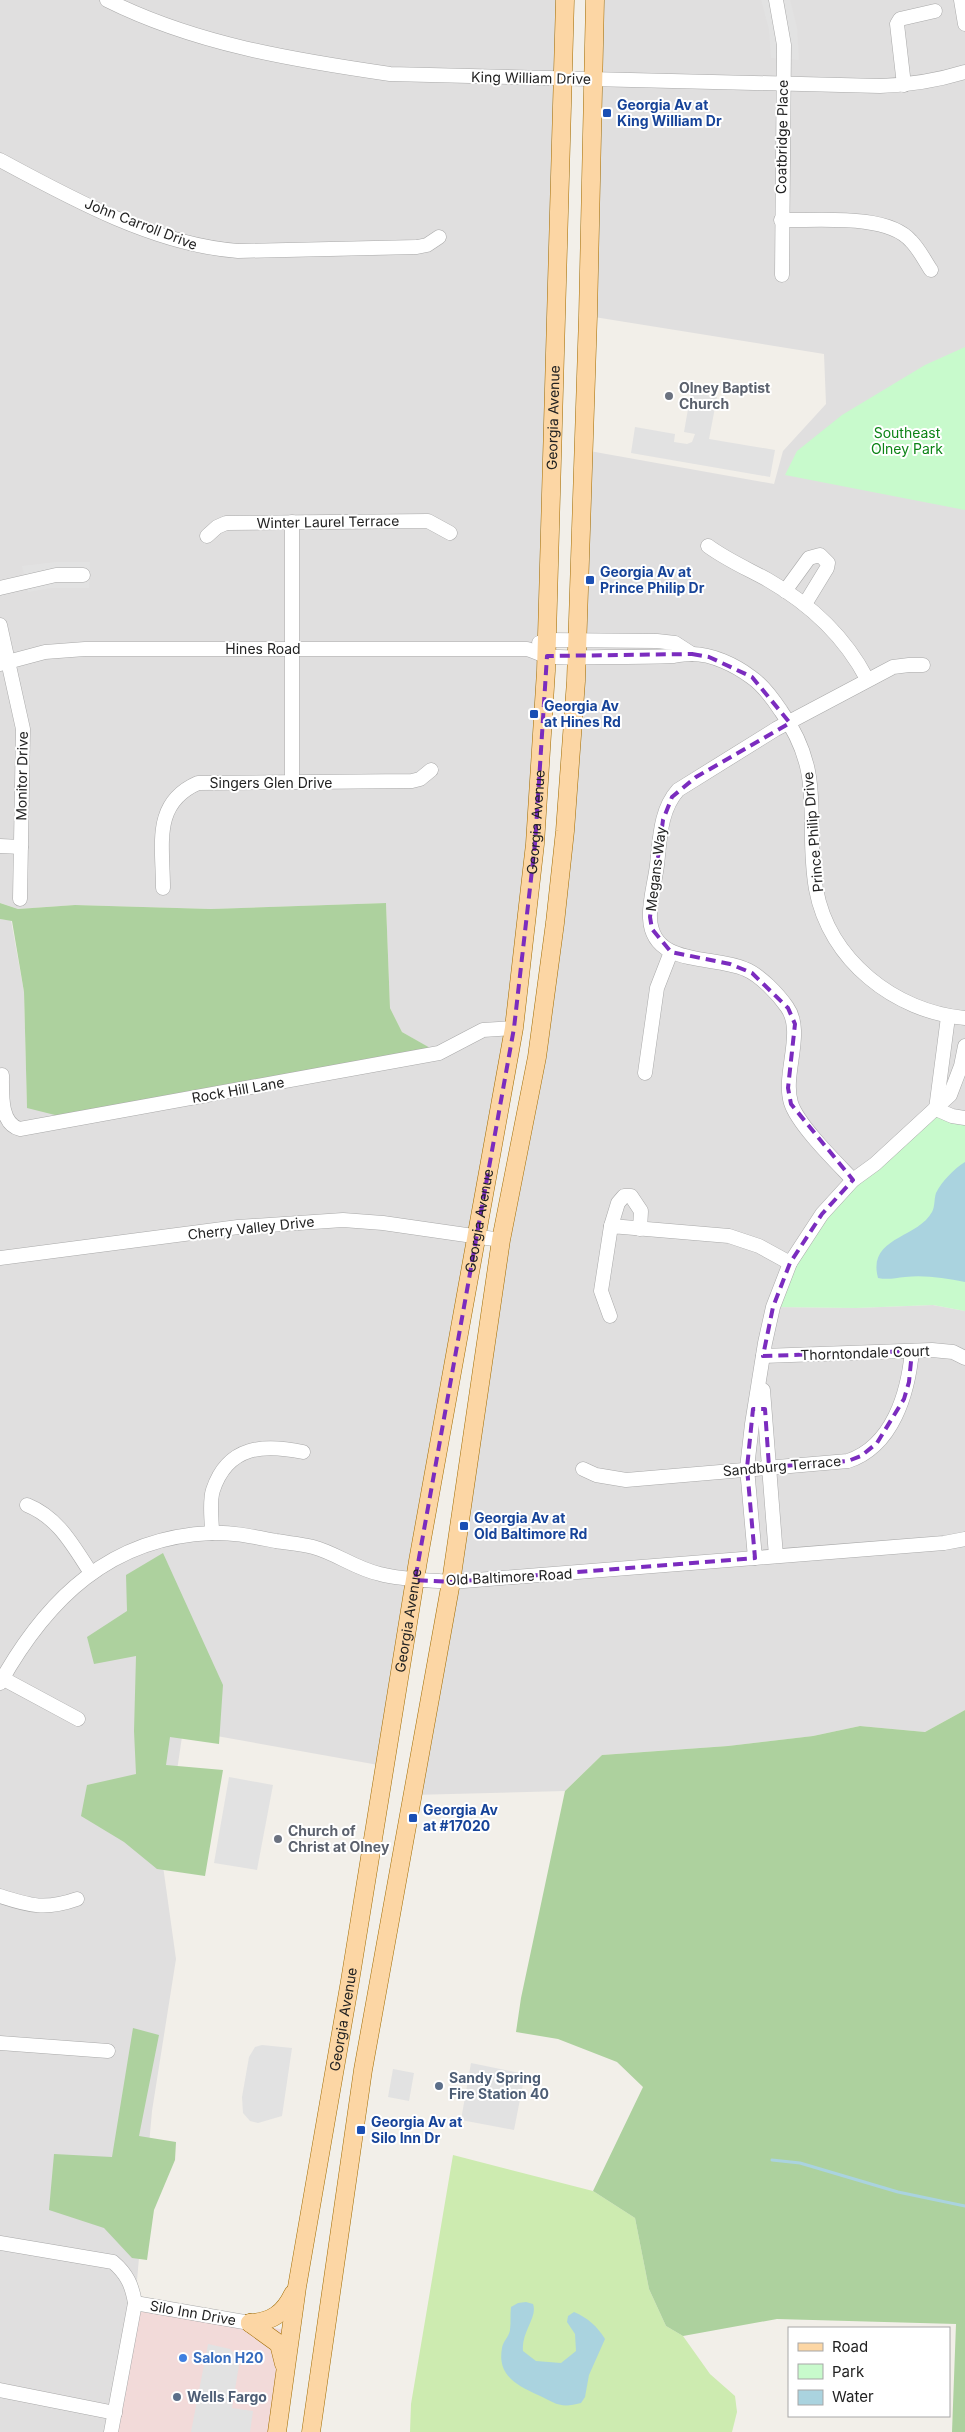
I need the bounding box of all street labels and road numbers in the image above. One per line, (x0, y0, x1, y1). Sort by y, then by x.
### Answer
street label: King William Drive (471, 68, 591, 87)
street label: Coatbridge Place (772, 80, 791, 194)
street label: John Carroll Drive (82, 194, 200, 253)
street label: Georgia Avenue (543, 365, 563, 470)
street label: Winter Laurel Terrace (256, 512, 400, 531)
street label: Hines Road (225, 640, 301, 657)
street label: Monitor Drive (12, 731, 31, 821)
street label: Georgia Avenue (523, 769, 548, 875)
street label: Prince Philip Drive (799, 771, 826, 893)
street label: Singers Glen Drive (210, 774, 332, 791)
street label: Megans Way (642, 825, 669, 912)
street label: Rock Hill Lane (190, 1073, 285, 1106)
street label: Georgia Avenue (461, 1168, 496, 1274)
street label: Cherry Valley Drive (187, 1212, 315, 1243)
street label: Thorntondale Court (800, 1342, 930, 1363)
street label: Sandburg Terrace (722, 1452, 842, 1479)
street label: Old Baltimore Road (445, 1565, 573, 1588)
street label: Georgia Avenue (391, 1567, 425, 1674)
street label: Georgia Avenue (326, 1966, 360, 2073)
street label: Silo Inn Drive (149, 2297, 237, 2328)

